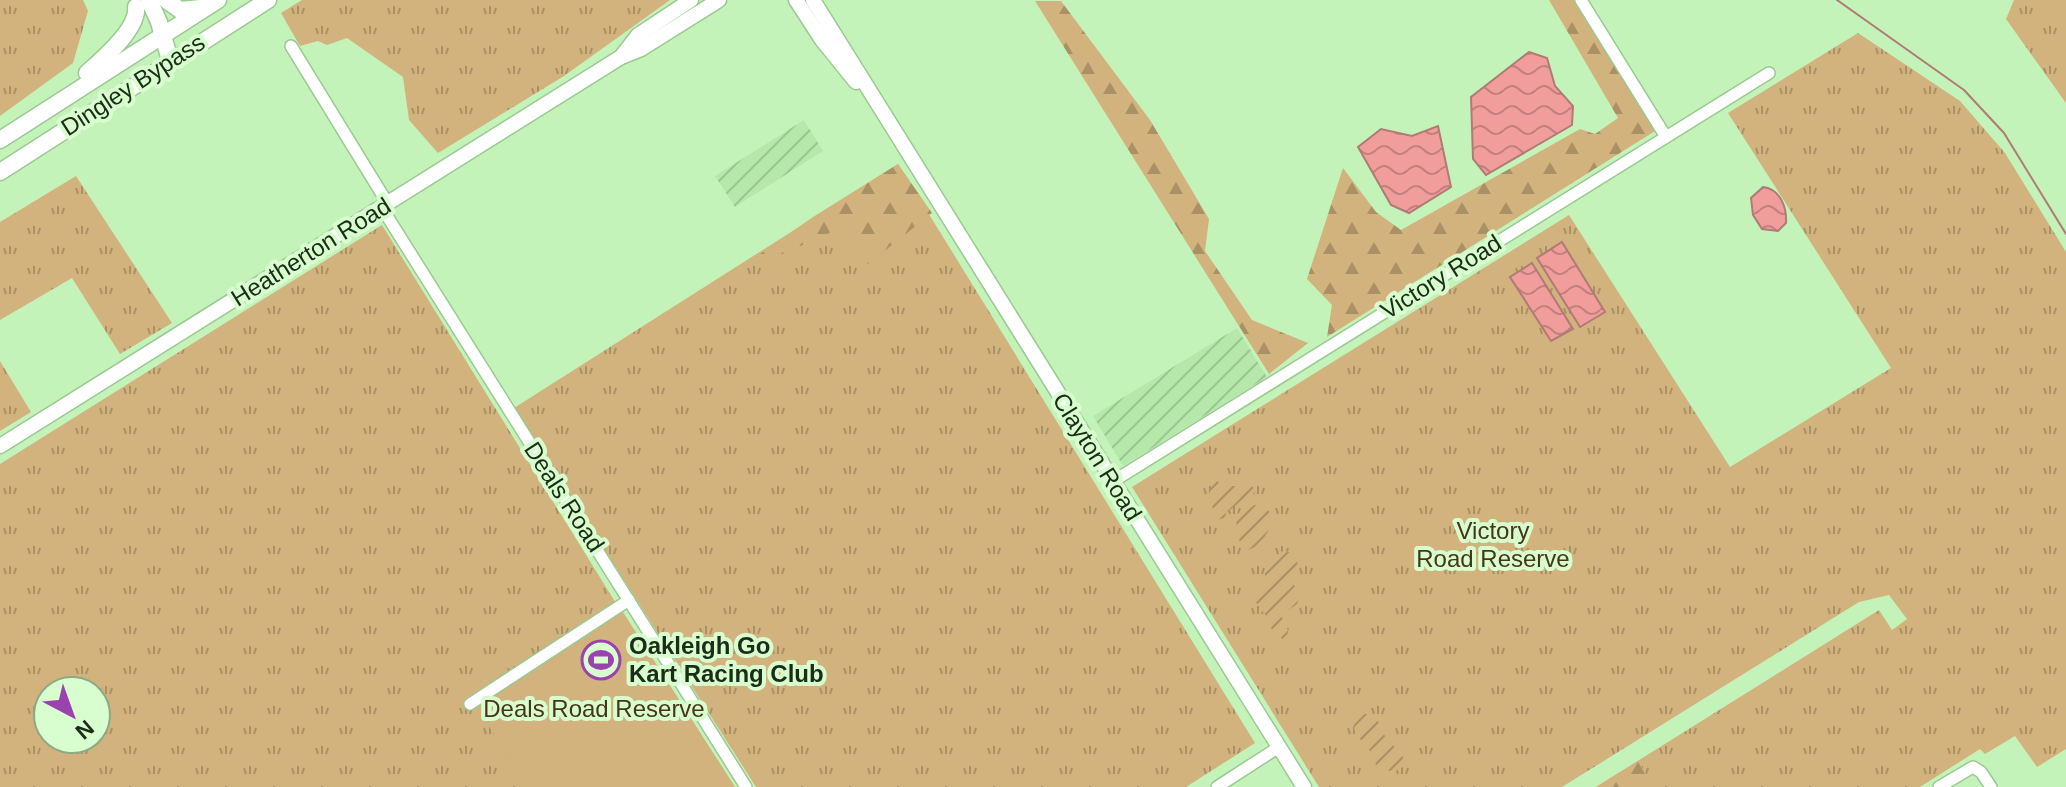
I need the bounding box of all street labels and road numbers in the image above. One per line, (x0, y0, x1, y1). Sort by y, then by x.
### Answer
street label: Dingley Bypass (56, 28, 209, 141)
street label: Heatherton Road (226, 192, 395, 311)
street label: Victory Road (1376, 229, 1506, 324)
street label: Clayton Road (1047, 388, 1147, 526)
street label: Deals Road (519, 437, 610, 557)

